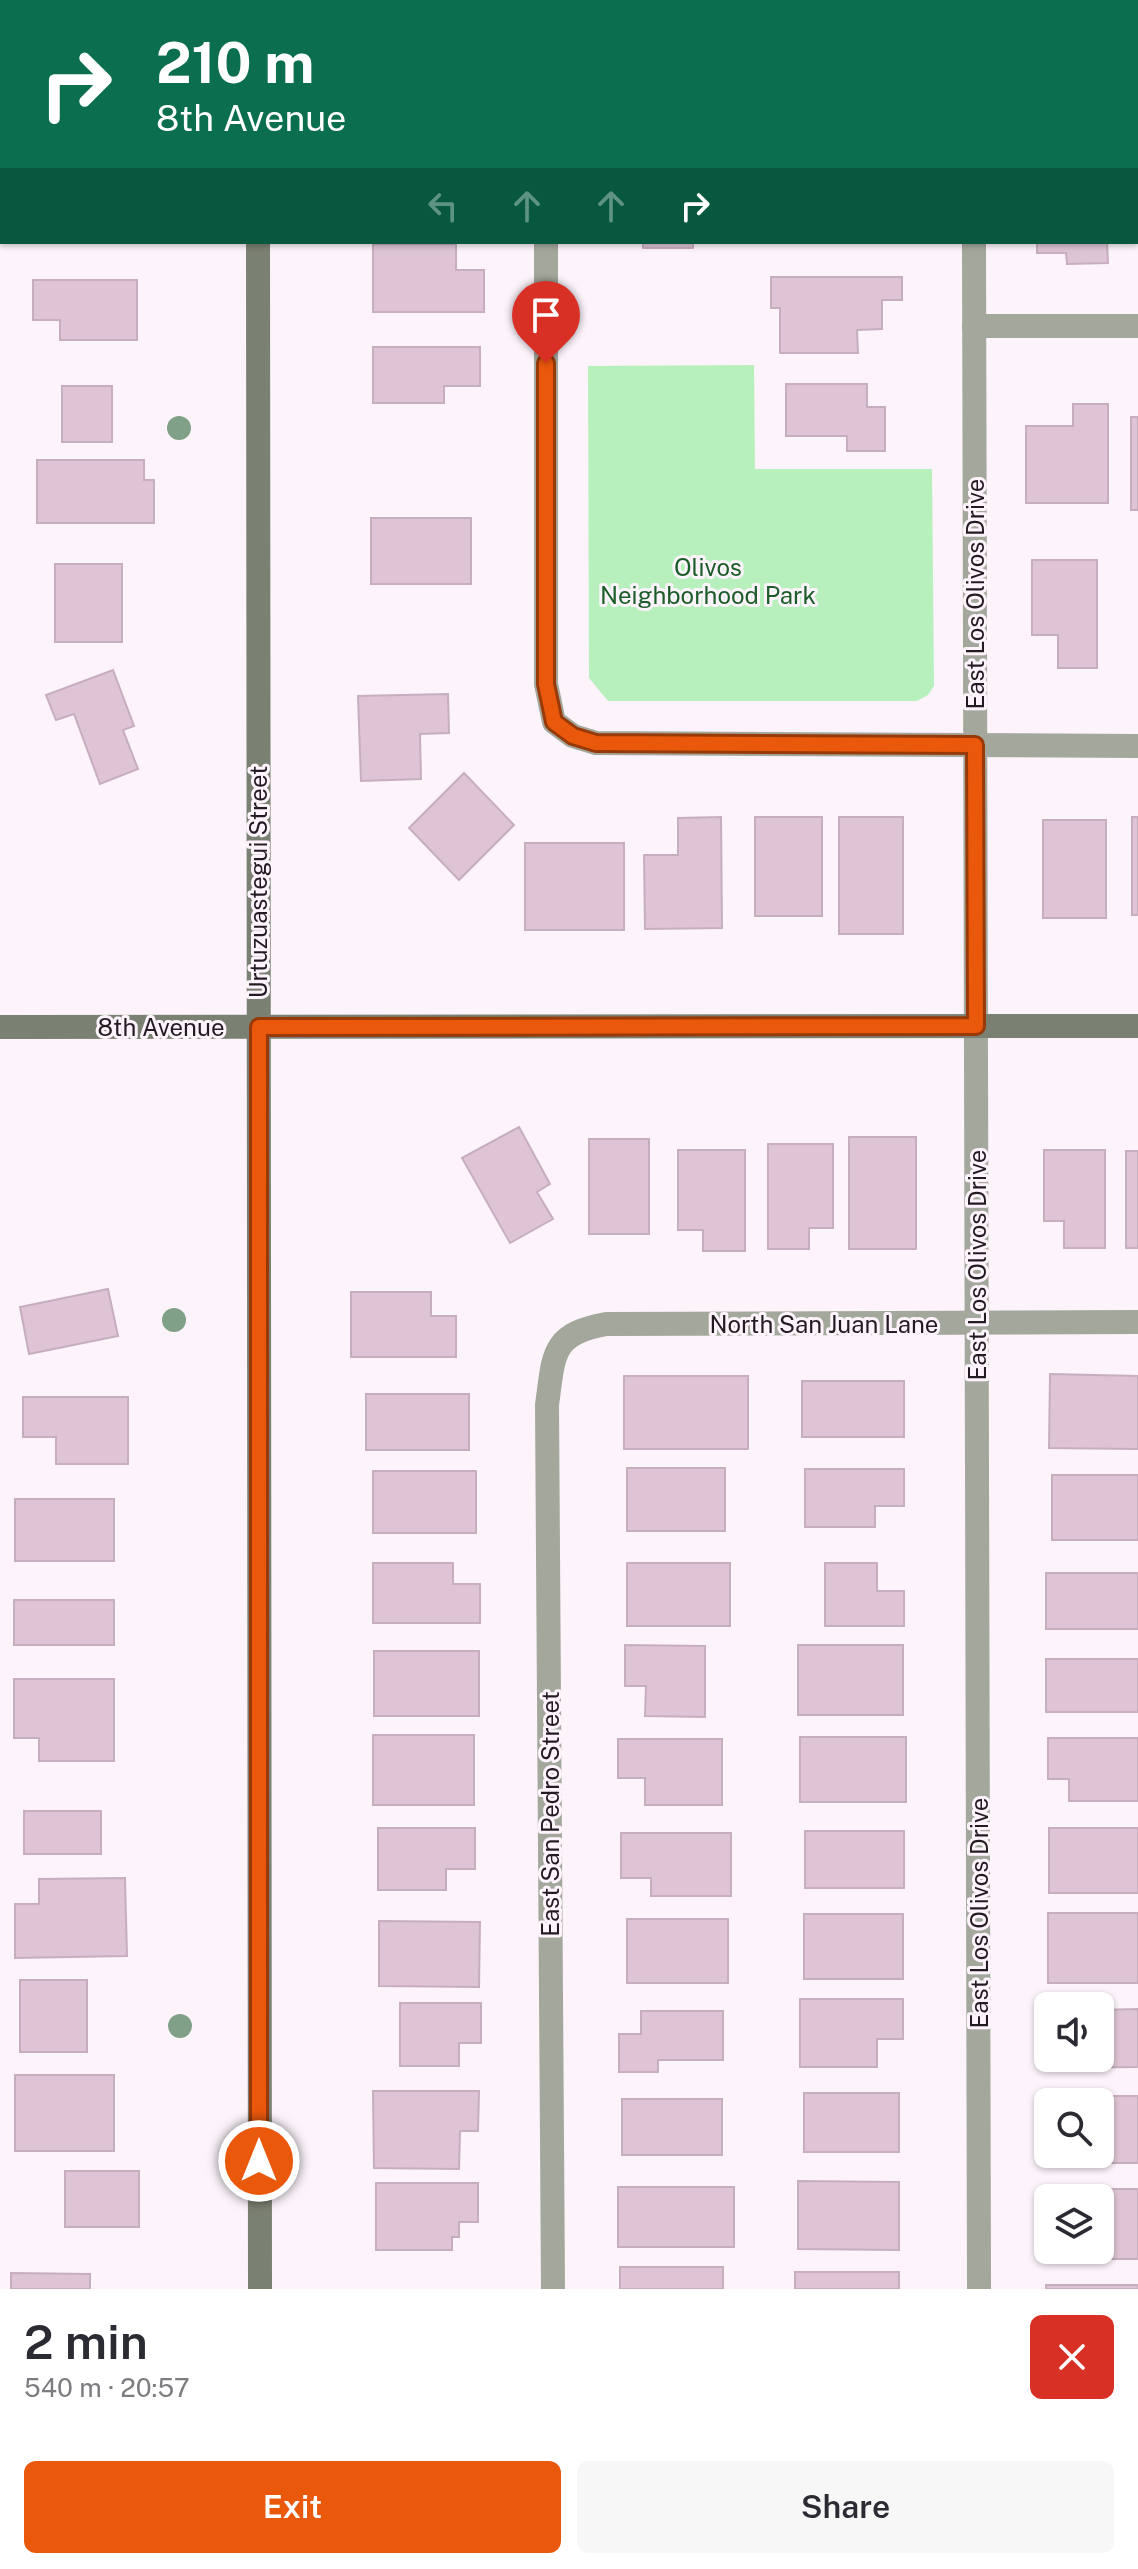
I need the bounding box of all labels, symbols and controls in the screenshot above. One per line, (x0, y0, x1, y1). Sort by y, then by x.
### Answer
text: 210 m (156, 30, 314, 96)
icon: right (24, 32, 128, 136)
text: 8th Avenue (156, 97, 346, 139)
icon: left (421, 184, 465, 228)
icon: ahead (505, 184, 549, 228)
icon: ahead (589, 184, 633, 228)
icon: right (673, 184, 717, 228)
pin (512, 281, 580, 363)
icon: arrive (524, 293, 568, 337)
street label: East Los Olivos Drive (961, 479, 989, 709)
park label: Olivos Neighborhood Park (600, 553, 816, 609)
street label: Urtuzuastegui Street (244, 766, 272, 998)
street label: 8th Avenue (98, 1013, 224, 1041)
street label: East Los Olivos Drive (963, 1150, 991, 1380)
street label: North San Juan Lane (710, 1310, 938, 1338)
street label: East San Pedro Street (536, 1691, 564, 1937)
street label: East Los Olivos Drive (965, 1798, 993, 2028)
map controls (1034, 1992, 1114, 2264)
button: sound (1034, 1992, 1114, 2072)
button: search (1034, 2088, 1114, 2168)
position arrow (217, 2119, 301, 2203)
button: layers (1034, 2184, 1114, 2264)
text: 2 min (24, 2313, 148, 2370)
button: close (1030, 2315, 1114, 2399)
text: 540 m · 20:57 (24, 2372, 190, 2403)
button: Exit (24, 2461, 561, 2553)
button: Share (577, 2461, 1114, 2553)

